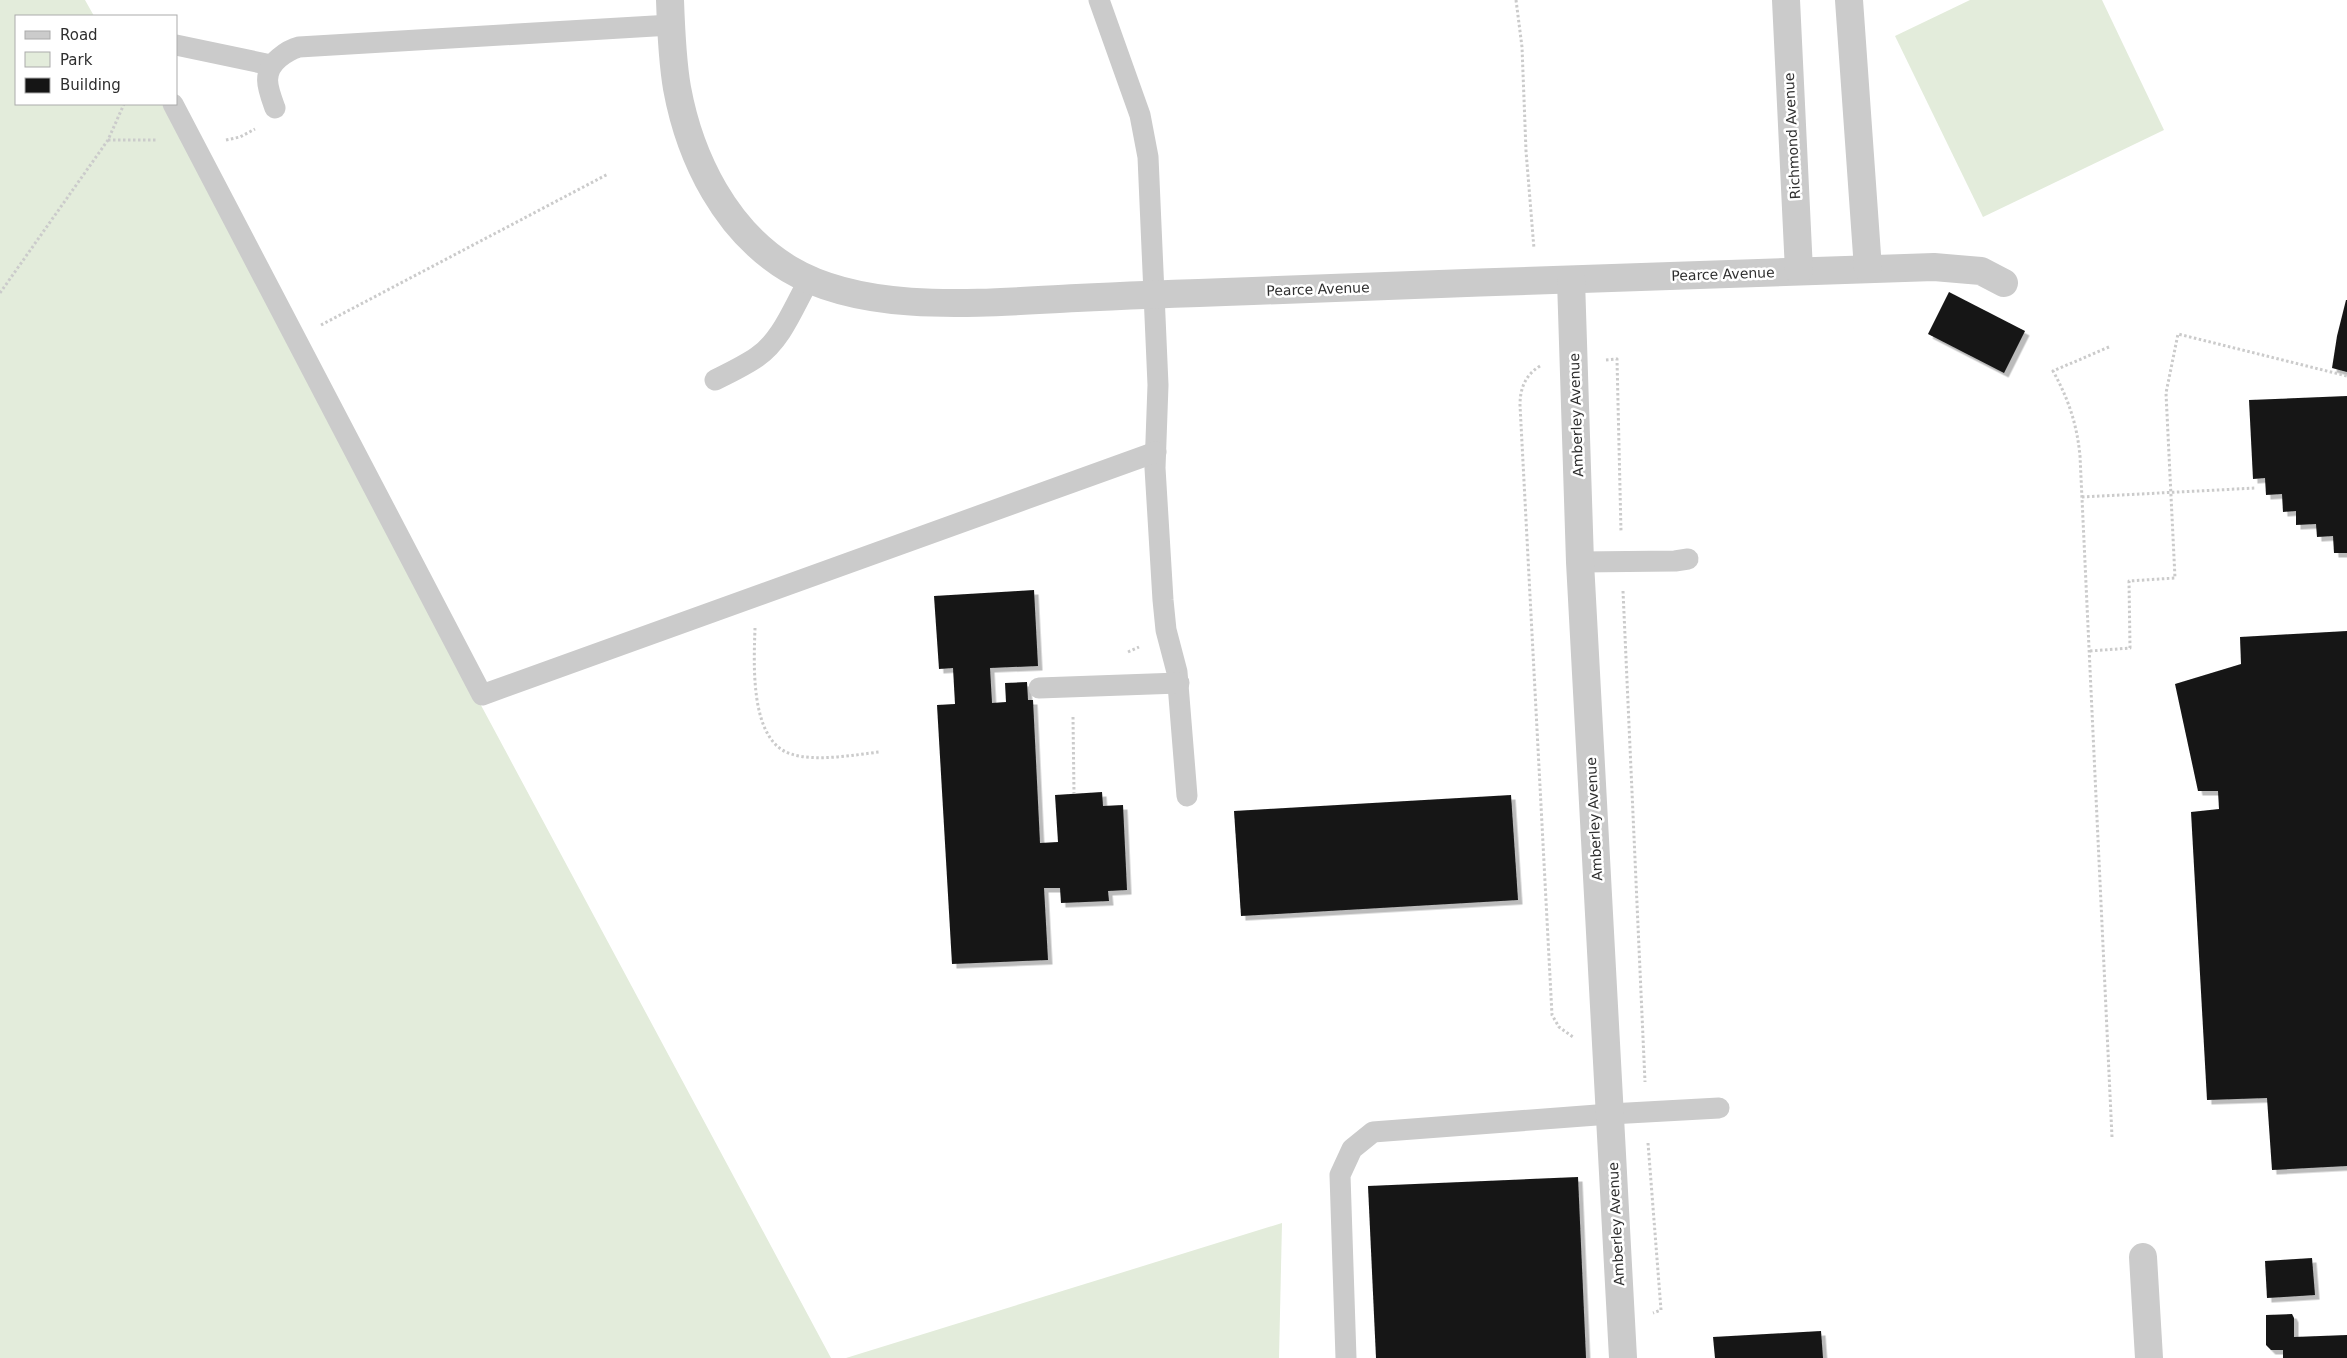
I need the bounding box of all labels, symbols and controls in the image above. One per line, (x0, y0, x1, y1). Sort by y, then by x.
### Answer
legend (15, 15, 178, 105)
text: Road (60, 26, 98, 44)
text: Park (60, 51, 93, 69)
street label: Richmond Avenue (1781, 72, 1803, 200)
text: Building (60, 76, 121, 94)
street label: Pearce Avenue (1671, 264, 1775, 284)
street label: Pearce Avenue (1266, 279, 1370, 299)
street label: Amberley Avenue (1566, 353, 1586, 477)
street label: Amberley Avenue (1583, 757, 1605, 881)
street label: Amberley Avenue (1605, 1162, 1627, 1286)

